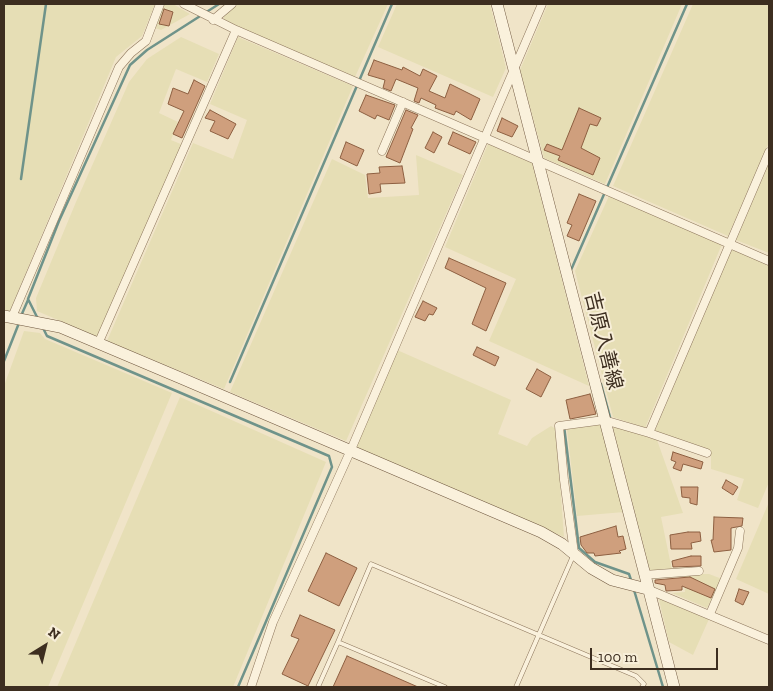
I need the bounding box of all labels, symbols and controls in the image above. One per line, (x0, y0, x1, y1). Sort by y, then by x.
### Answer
street label: 吉原入善線 (579, 290, 627, 392)
north arrow (20, 621, 70, 671)
text: N (45, 623, 63, 643)
scale bar (593, 638, 720, 670)
text: 100 m (598, 648, 637, 666)

